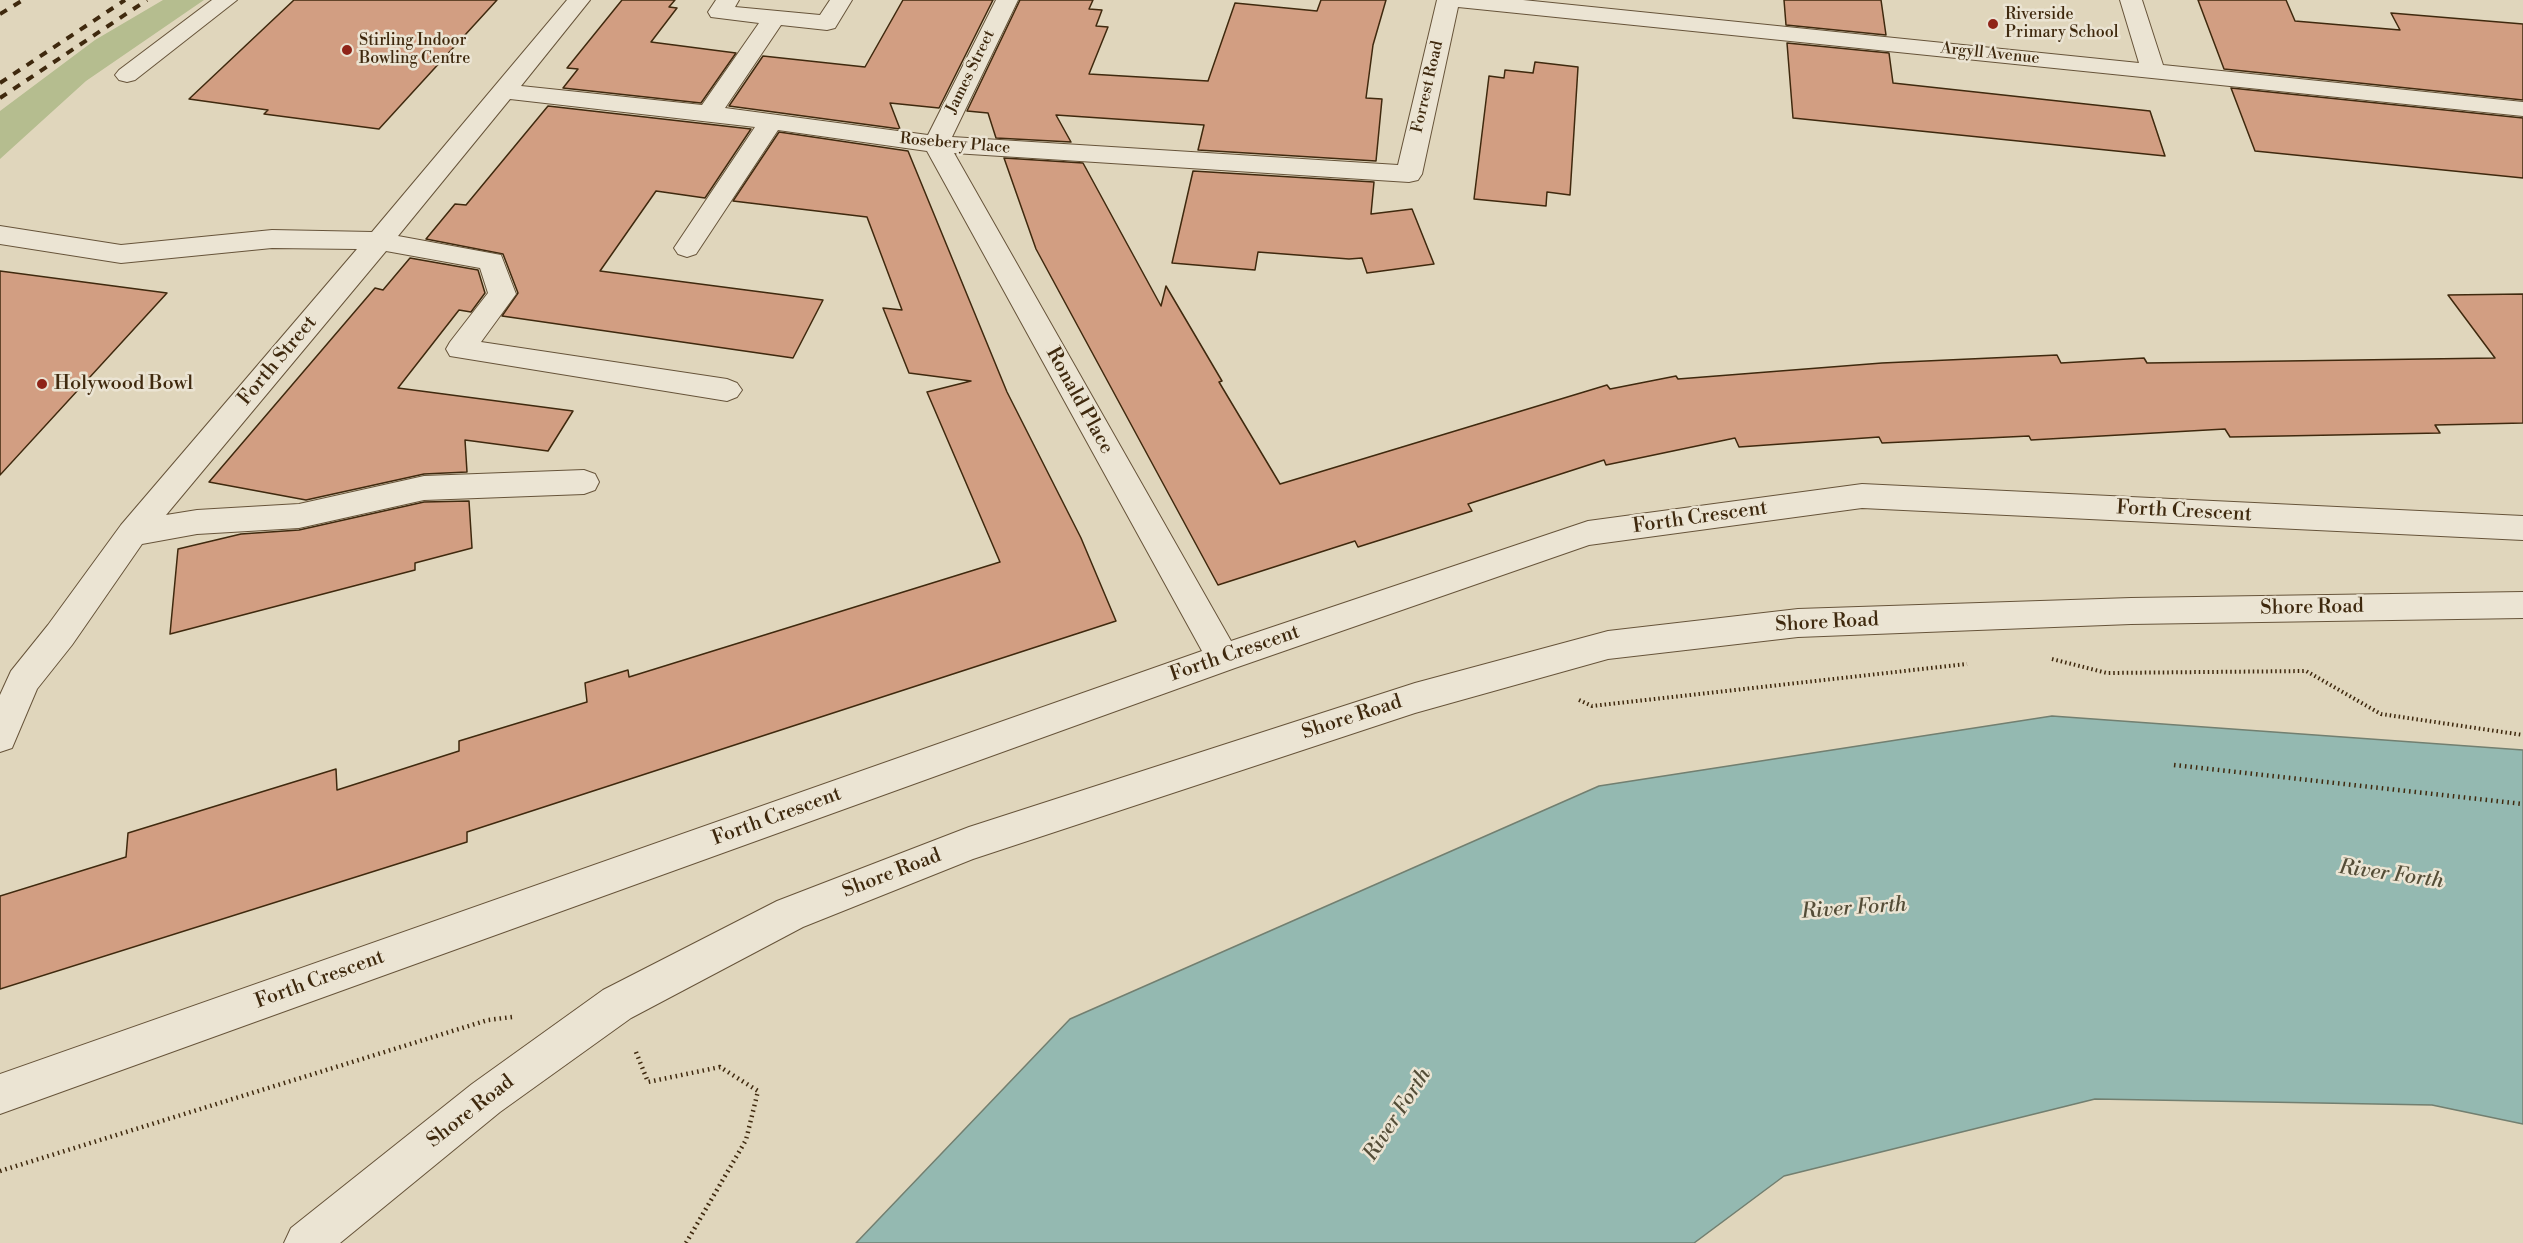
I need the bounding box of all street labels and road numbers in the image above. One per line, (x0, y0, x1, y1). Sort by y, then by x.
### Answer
street label: James Street (942, 27, 1000, 117)
street label: Forrest Road (1408, 39, 1448, 135)
street label: Argyll Avenue (1940, 39, 2040, 69)
street label: Rosebery Place (899, 130, 1011, 158)
street label: Forth Street (234, 311, 322, 411)
street label: Ronald Place (1040, 343, 1118, 459)
street label: Forth Crescent (2116, 496, 2252, 528)
street label: Forth Crescent (1631, 497, 1769, 539)
street label: Shore Road (2260, 595, 2364, 621)
street label: Shore Road (1775, 608, 1879, 638)
street label: Forth Crescent (1167, 621, 1303, 687)
street label: Shore Road (1299, 691, 1405, 745)
street label: Forth Crescent (709, 783, 845, 851)
street label: Shore Road (839, 844, 945, 904)
street label: Forth Crescent (252, 946, 388, 1014)
street label: Shore Road (423, 1071, 519, 1153)

